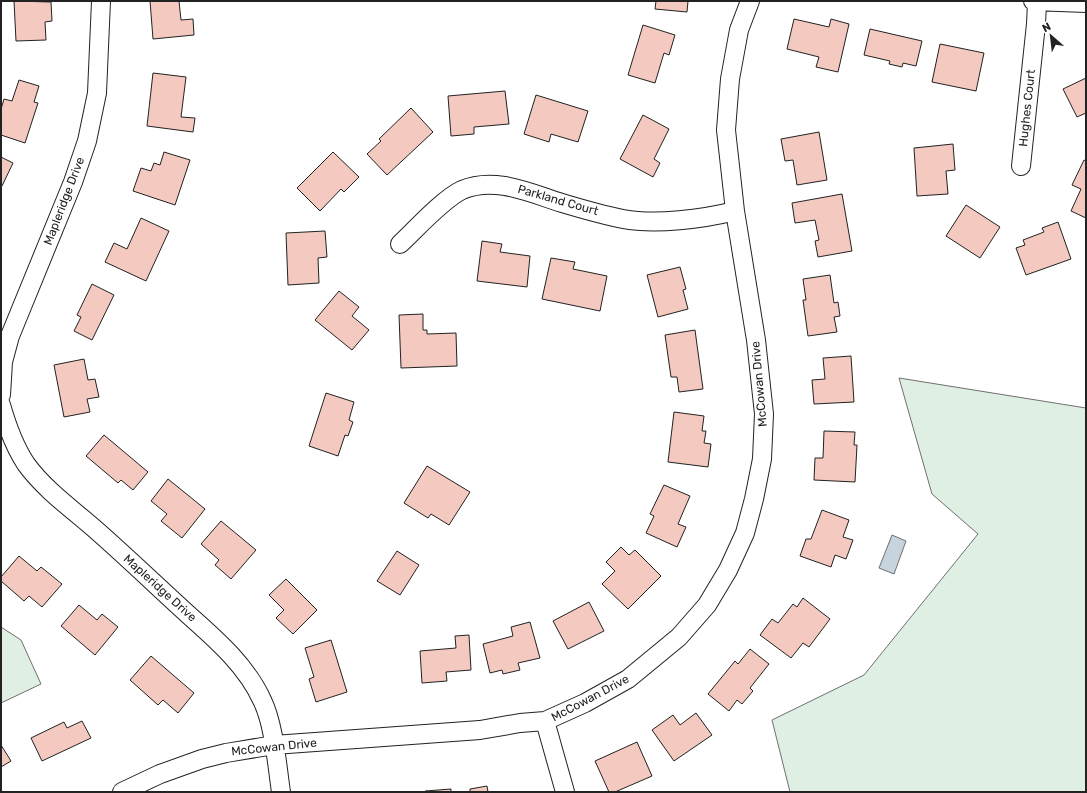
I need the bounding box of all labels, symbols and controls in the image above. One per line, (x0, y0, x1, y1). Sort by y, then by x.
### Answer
north arrow (1031, 16, 1071, 56)
text: N (1040, 20, 1053, 35)
street label: Hughes Court (1016, 68, 1038, 147)
street label: Mapleridge Drive (41, 155, 87, 247)
street label: Parkland Court (516, 182, 600, 218)
street label: McCowan Drive (748, 340, 770, 427)
street label: Mapleridge Drive (121, 552, 200, 625)
street label: McCowan Drive (549, 671, 632, 724)
street label: McCowan Drive (230, 736, 318, 758)

